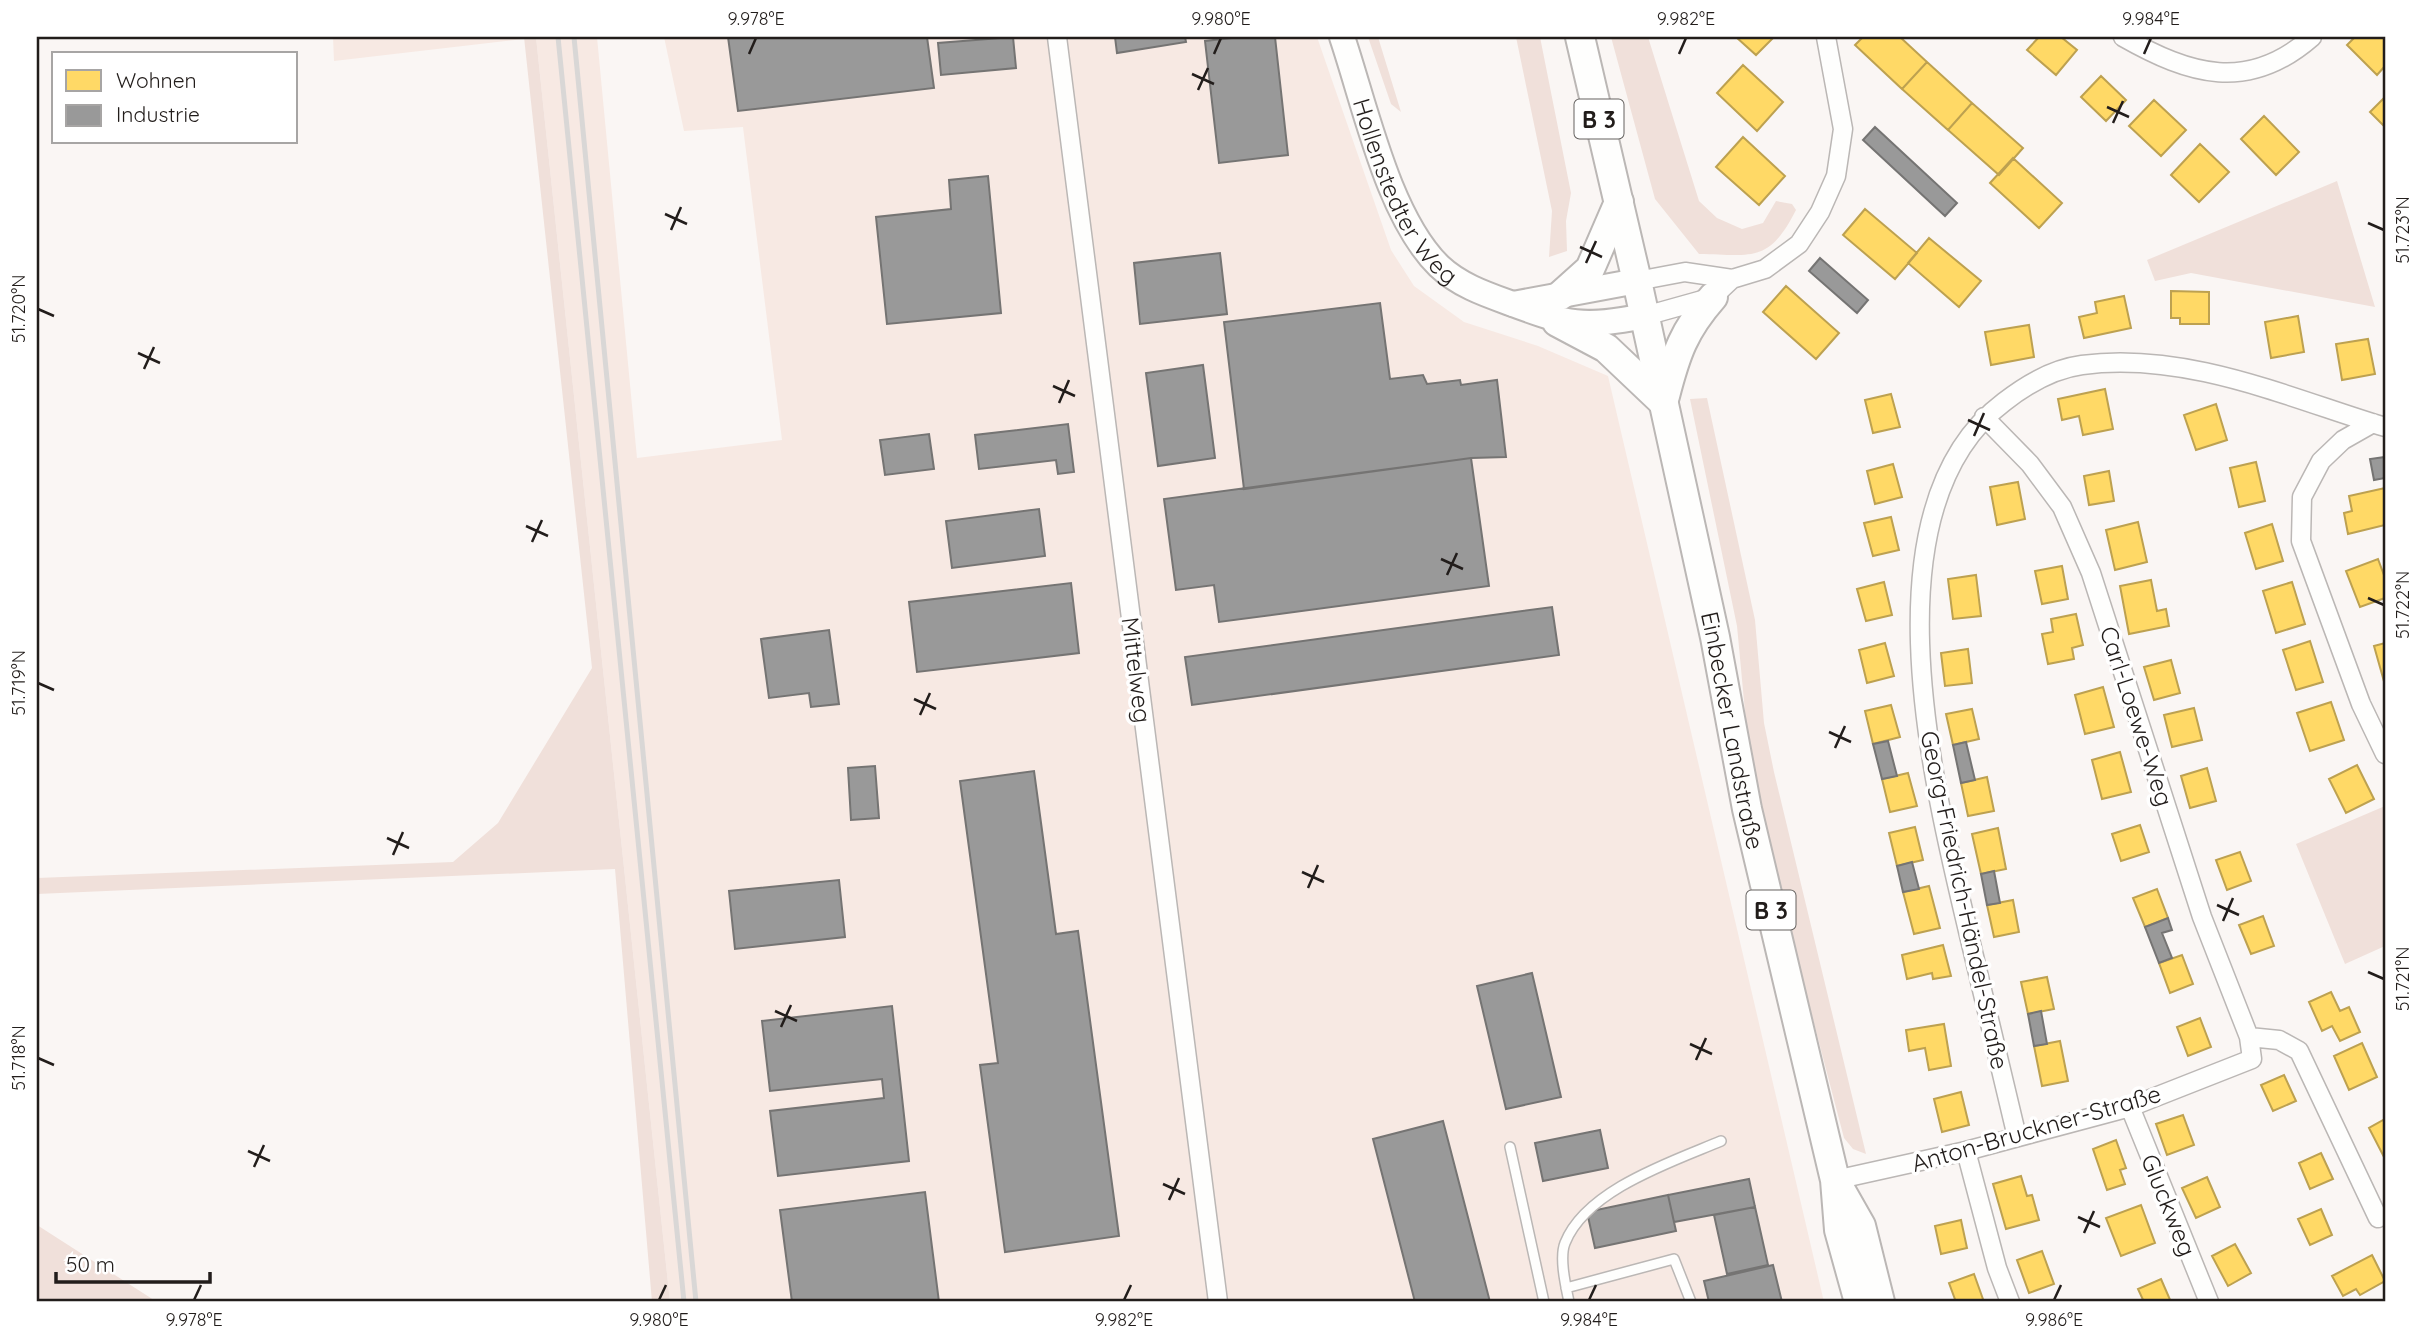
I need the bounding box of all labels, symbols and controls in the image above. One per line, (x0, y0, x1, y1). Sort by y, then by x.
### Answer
text: 9.978°E (727, 7, 785, 30)
text: 9.980°E (1191, 7, 1251, 30)
text: 9.982°E (1657, 7, 1715, 30)
text: 9.984°E (2122, 7, 2180, 30)
legend (52, 52, 298, 144)
text: Wohnen (116, 67, 197, 93)
street label: Hollenstedter Weg (1347, 95, 1464, 291)
road number: B 3 (1574, 100, 1624, 138)
text: Industrie (116, 101, 200, 127)
text: 51.723°N (2391, 196, 2414, 264)
text: 51.720°N (7, 275, 30, 343)
text: 51.722°N (2391, 571, 2414, 639)
street label: Einbecker Landstraße (1695, 609, 1771, 852)
street label: Mittelweg (1116, 615, 1158, 725)
street label: Carl-Loewe-Weg (2094, 622, 2180, 810)
text: 51.719°N (7, 650, 30, 716)
street label: Georg-Friedrich-Händel-Straße (1914, 728, 2016, 1072)
road number: B 3 (1746, 890, 1796, 930)
text: 51.721°N (2391, 947, 2414, 1011)
text: 51.718°N (7, 1025, 30, 1091)
street label: Anton-Bruckner-Straße (1908, 1078, 2164, 1178)
street label: Gluckweg (2135, 1150, 2203, 1260)
scale bar (56, 1241, 210, 1285)
text: 50 m (66, 1251, 115, 1277)
text: 9.978°E (165, 1308, 223, 1331)
text: 9.980°E (629, 1308, 689, 1331)
text: 9.982°E (1095, 1308, 1153, 1331)
text: 9.984°E (1560, 1308, 1618, 1331)
text: 9.986°E (2025, 1308, 2083, 1331)

